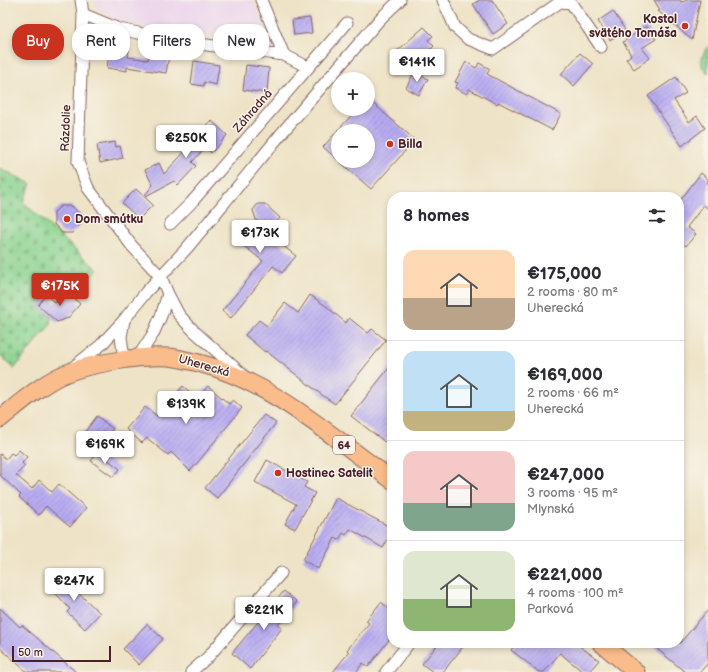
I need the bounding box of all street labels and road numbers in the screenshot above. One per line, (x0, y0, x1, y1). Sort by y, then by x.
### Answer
street label: Záhradná (230, 86, 276, 136)
street label: Rázdolie (58, 104, 74, 152)
street label: Uherecká (177, 352, 232, 381)
road number: 64 (333, 436, 355, 454)

